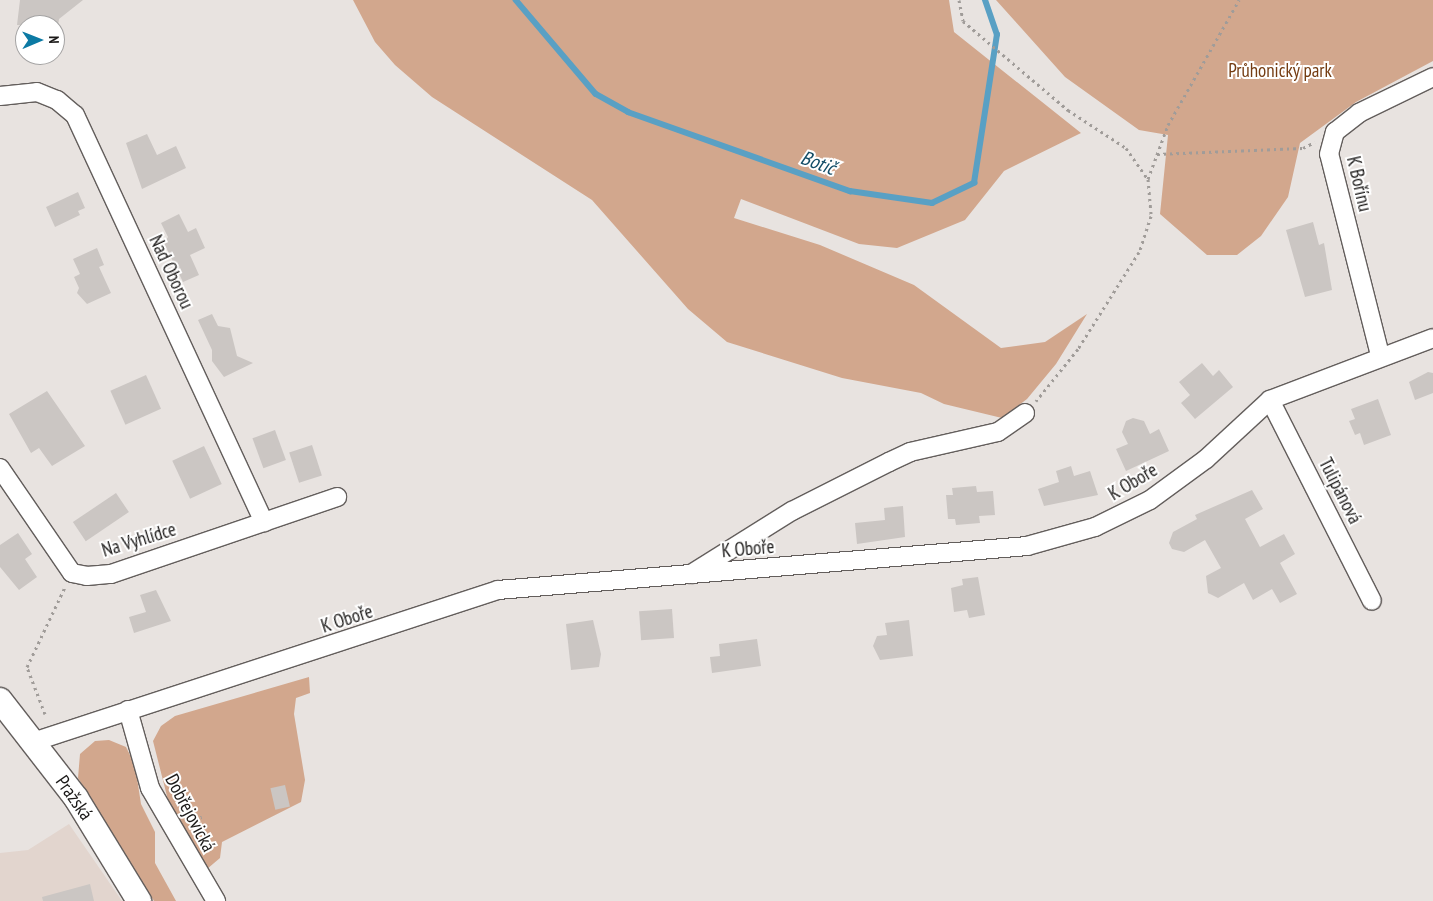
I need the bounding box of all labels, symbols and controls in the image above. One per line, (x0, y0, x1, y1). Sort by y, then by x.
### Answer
north arrow (15, 15, 65, 65)
text: N (45, 36, 63, 44)
park label: Průhonický park (1228, 60, 1332, 82)
water label: Botič (797, 146, 839, 180)
street label: K Bořínu (1342, 154, 1376, 214)
street label: Nad Oborou (144, 232, 198, 312)
street label: Tulipánová (1314, 454, 1366, 528)
street label: K Oboře (1104, 458, 1162, 506)
street label: Na Vyhlídce (99, 518, 179, 562)
street label: K Oboře (720, 535, 776, 563)
street label: K Oboře (318, 600, 376, 638)
street label: Dobřejovická (160, 770, 220, 856)
street label: Pražská (51, 771, 97, 825)

